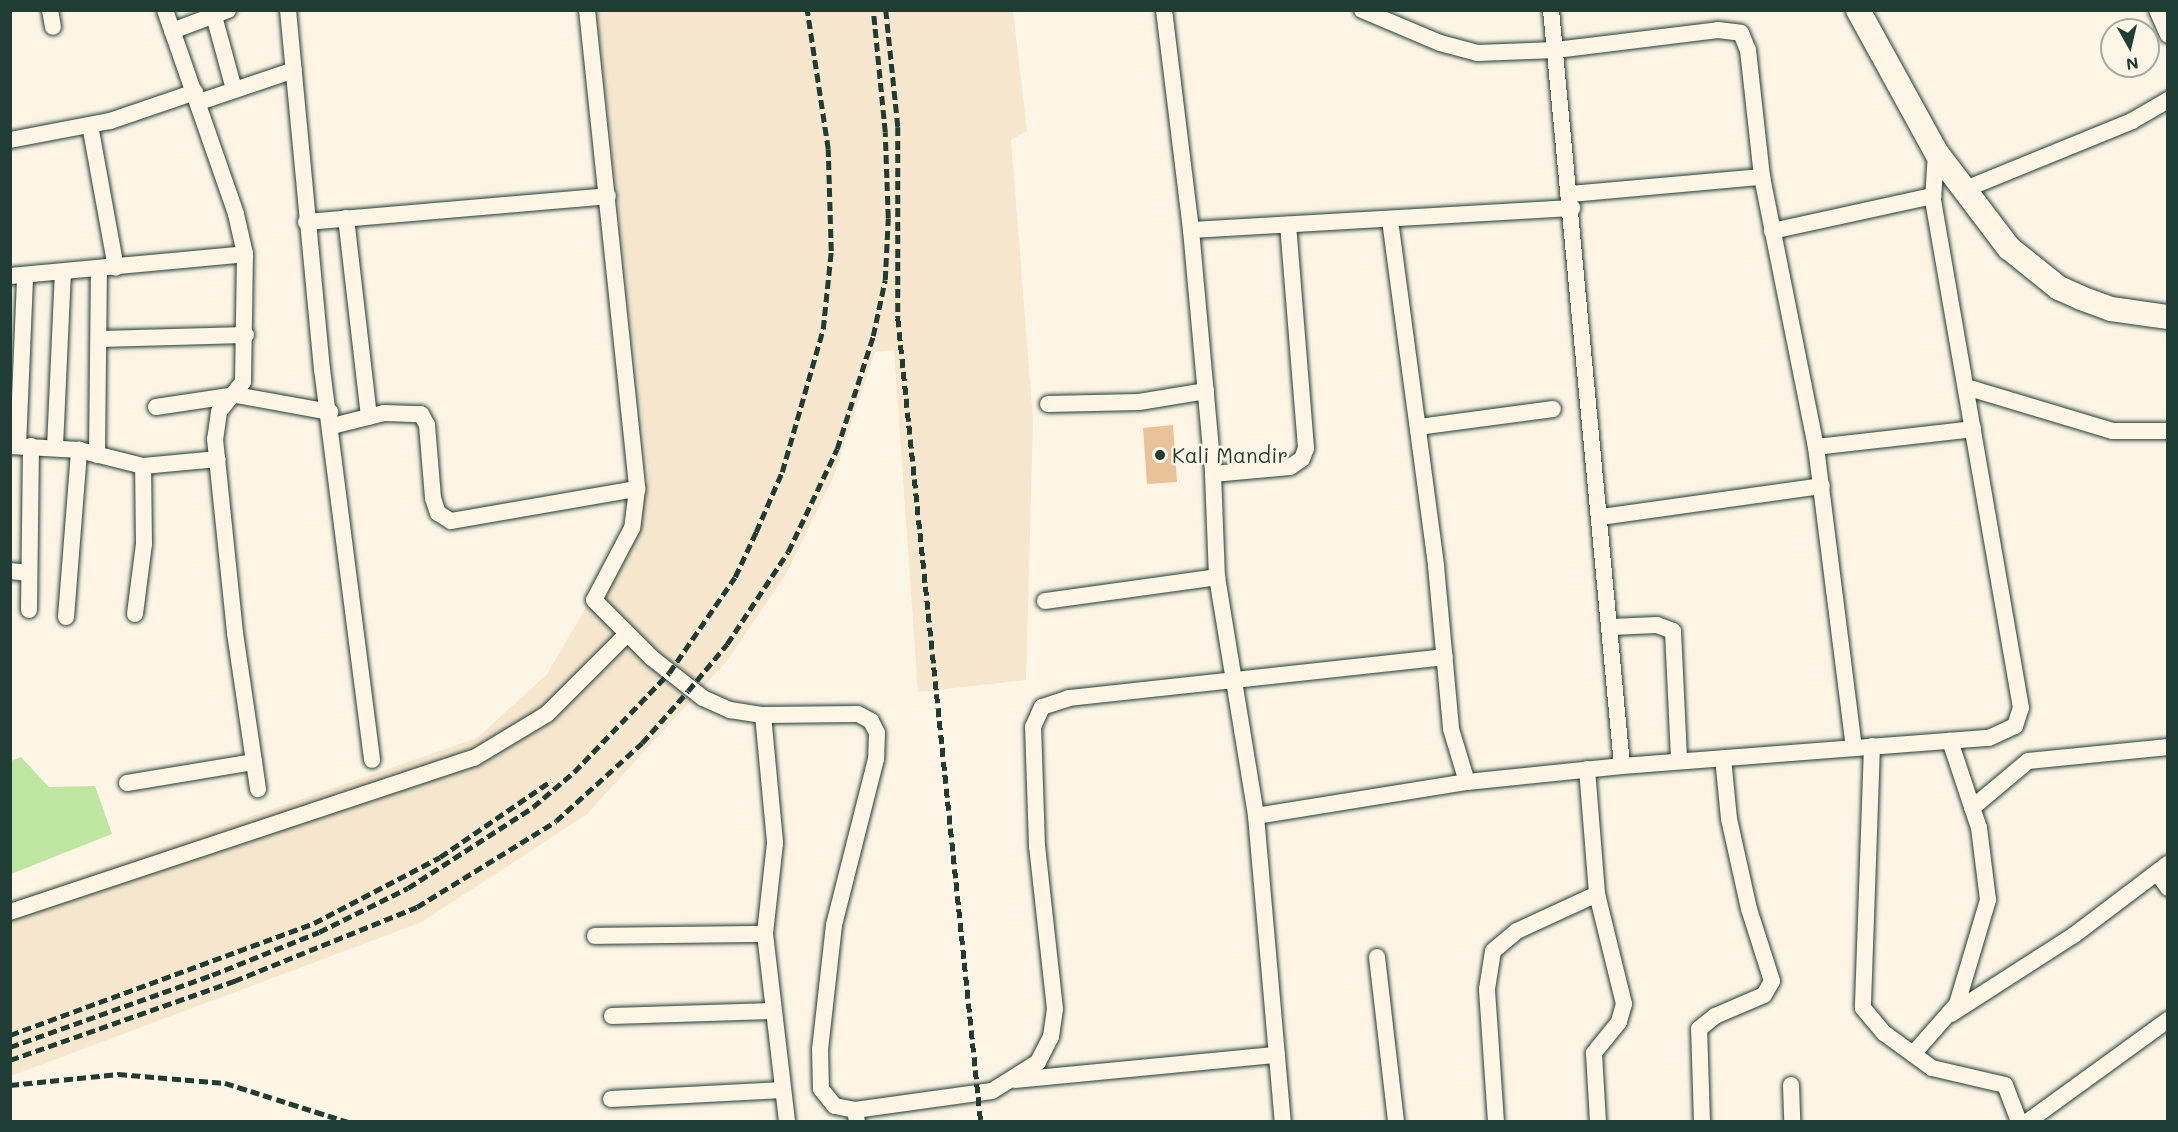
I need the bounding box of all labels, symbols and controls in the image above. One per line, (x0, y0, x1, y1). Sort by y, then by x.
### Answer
north arrow (2100, 18, 2160, 78)
text: N (2125, 53, 2140, 76)
place label: Kali Mandir (1172, 442, 1288, 468)
marker: Kali Mandir (1153, 448, 1167, 462)

